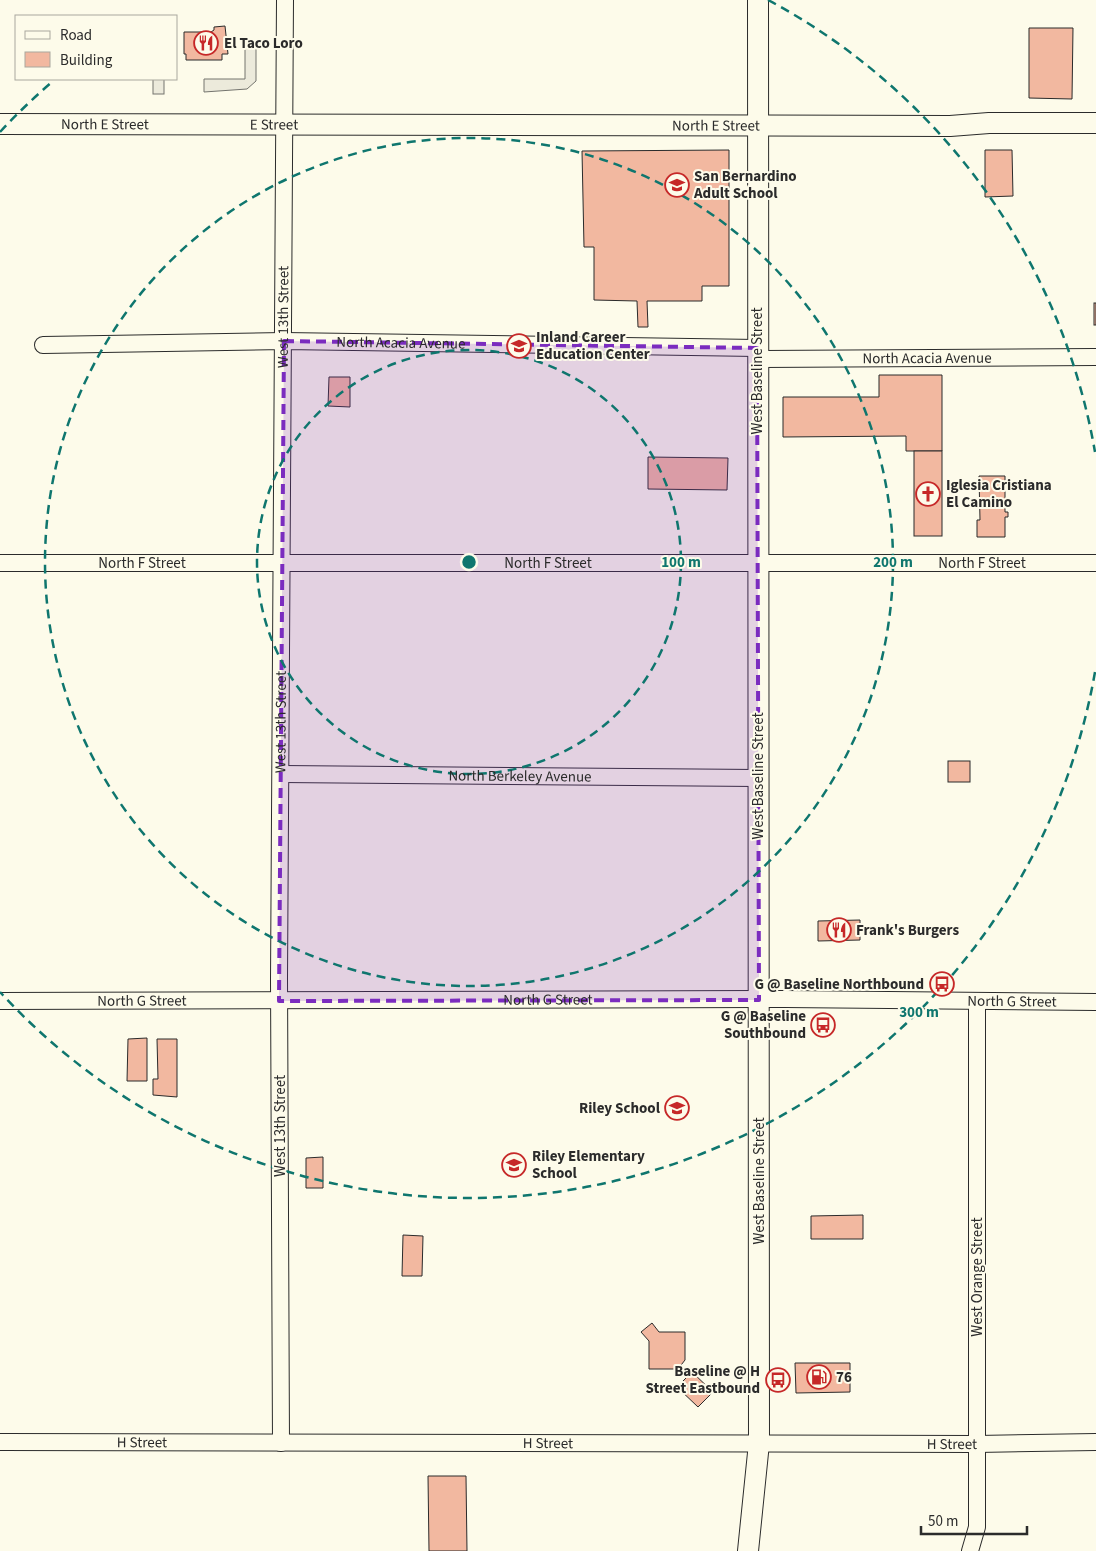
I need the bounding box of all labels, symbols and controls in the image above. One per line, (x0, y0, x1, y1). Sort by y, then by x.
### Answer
legend (15, 15, 178, 80)
text: Road (60, 25, 92, 46)
restaurant icon: El Taco Loro (193, 30, 219, 56)
place label: El Taco Loro (224, 33, 303, 54)
text: Building (60, 50, 113, 71)
street label: North E Street (61, 114, 149, 135)
street label: E Street (250, 115, 298, 136)
street label: North E Street (672, 115, 760, 137)
place label: San Bernardino Adult School (693, 166, 797, 204)
school or university icon: San Bernardino Adult School (664, 172, 690, 198)
street label: West 13th Street (273, 266, 294, 368)
street label: West Baseline Street (747, 307, 768, 435)
place label: Inland Career Education Center (536, 327, 650, 365)
street label: North Acacia Avenue (336, 332, 466, 355)
school or university icon: Inland Career Education Center (506, 333, 532, 359)
street label: North Acacia Avenue (862, 348, 992, 369)
place label: Iglesia Cristiana El Camino (946, 475, 1052, 513)
church icon: Iglesia Cristiana El Camino (915, 481, 941, 507)
text: 100 m (661, 552, 701, 573)
text: 200 m (873, 552, 913, 573)
street label: North F Street (98, 553, 186, 574)
centre of rings (460, 553, 478, 571)
street label: North F Street (504, 553, 592, 574)
street label: North F Street (938, 553, 1026, 574)
street label: West 13th Street (270, 671, 292, 773)
street label: West Baseline Street (748, 712, 769, 840)
street label: North Berkeley Avenue (448, 765, 592, 788)
restaurant icon: Frank's Burgers (826, 917, 852, 943)
place label: Frank's Burgers (856, 920, 959, 941)
bus stop icon: G @ Baseline Northbound (929, 971, 955, 997)
place label: G @ Baseline Northbound (755, 974, 924, 995)
street label: North G Street (503, 989, 593, 1011)
street label: North G Street (97, 991, 187, 1012)
street label: North G Street (967, 991, 1057, 1013)
text: 300 m (899, 1002, 939, 1023)
place label: G @ Baseline Southbound (721, 1006, 806, 1044)
bus stop icon: G @ Baseline Southbound (810, 1012, 836, 1038)
street label: West 13th Street (270, 1075, 291, 1177)
school or university icon: Riley School (664, 1095, 690, 1121)
place label: Riley School (579, 1098, 661, 1119)
street label: West Baseline Street (749, 1117, 770, 1245)
place label: Riley Elementary School (532, 1146, 645, 1184)
school or university icon: Riley Elementary School (501, 1152, 527, 1178)
street label: West Orange Street (967, 1217, 988, 1337)
place label: Baseline @ H Street Eastbound (646, 1361, 760, 1399)
fuel station icon: 76 (806, 1364, 832, 1390)
bus stop icon: Baseline @ H Street Eastbound (765, 1367, 791, 1393)
place label: 76 (836, 1367, 852, 1388)
street label: H Street (117, 1432, 167, 1453)
street label: H Street (523, 1433, 573, 1454)
street label: H Street (927, 1434, 977, 1455)
scale bar (921, 1504, 1027, 1536)
text: 50 m (928, 1511, 958, 1532)

